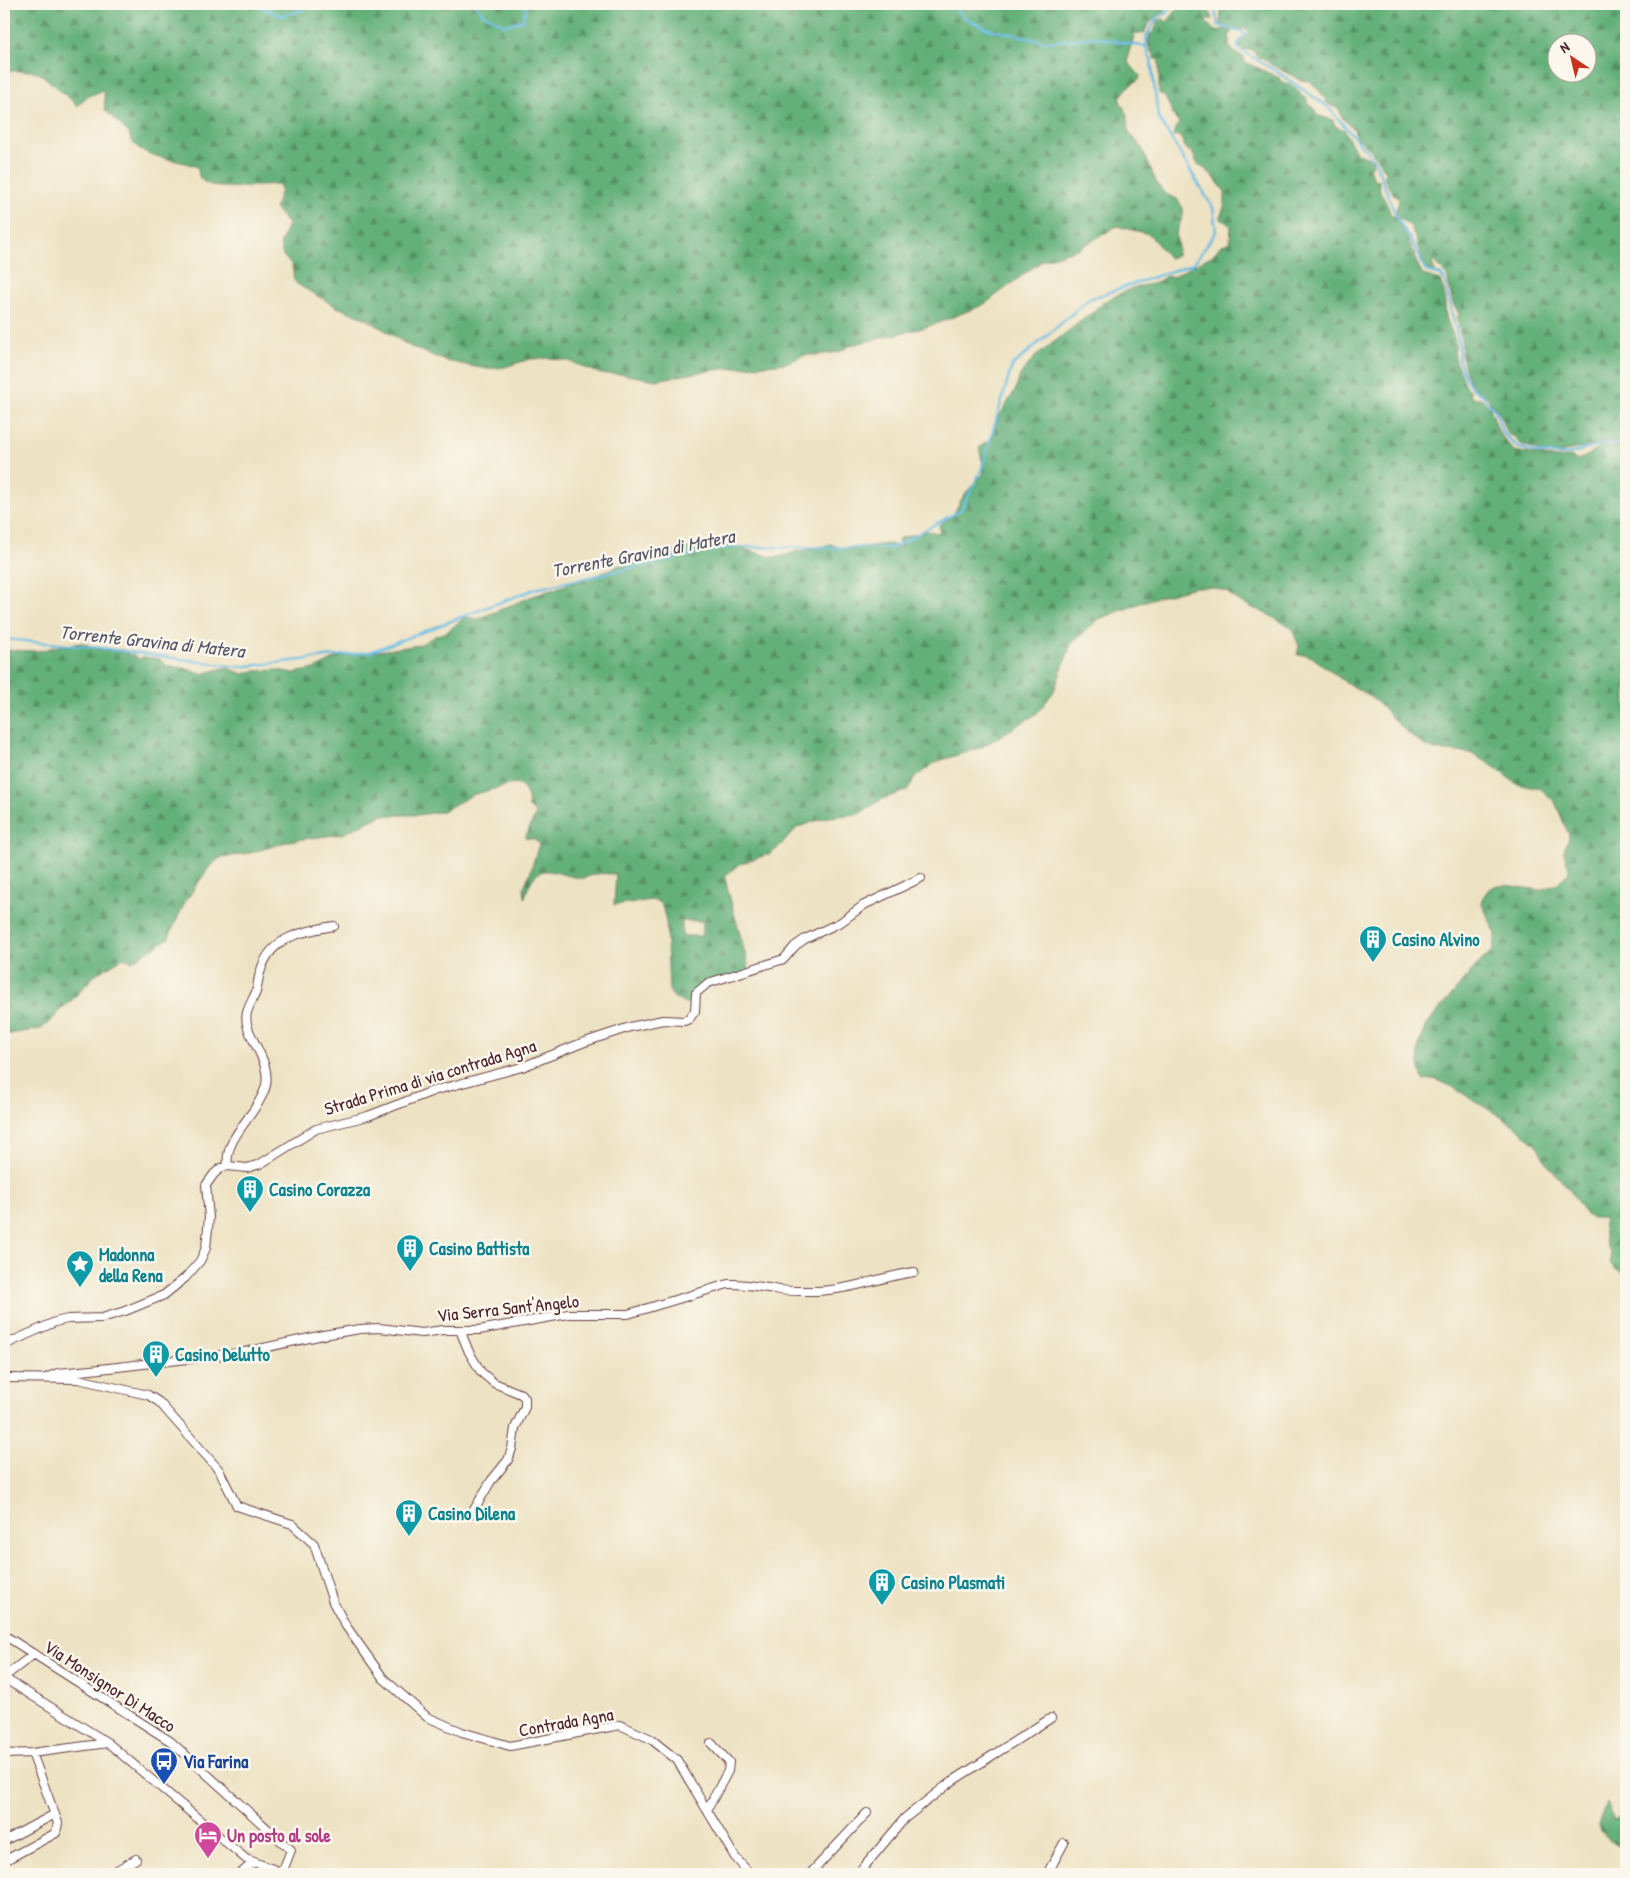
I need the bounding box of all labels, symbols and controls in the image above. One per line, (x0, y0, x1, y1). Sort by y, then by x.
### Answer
north arrow (1548, 32, 1598, 82)
text: N (1556, 37, 1573, 57)
water label: Torrente Gravina di Matera (549, 522, 739, 583)
water label: Torrente Gravina di Matera (58, 618, 248, 664)
building icon: Casino Alvino (1358, 924, 1388, 963)
place label: Casino Alvino (1392, 927, 1480, 952)
street label: Strada Prima di via contrada Agna (321, 1033, 539, 1121)
building icon: Casino Corazza (235, 1174, 265, 1213)
place label: Casino Corazza (269, 1177, 371, 1202)
building icon: Casino Battista (395, 1233, 425, 1272)
place label: Casino Battista (429, 1236, 530, 1261)
place label: Madonna della Rena (99, 1242, 164, 1288)
place icon: Madonna della Rena (65, 1249, 95, 1288)
street label: Via Serra Sant'Angelo (436, 1288, 580, 1328)
building icon: Casino Delutto (141, 1339, 171, 1378)
place label: Casino Delutto (175, 1342, 270, 1367)
building icon: Casino Dilena (394, 1498, 424, 1537)
place label: Casino Dilena (428, 1501, 516, 1526)
building icon: Casino Plasmati (867, 1567, 897, 1606)
place label: Casino Plasmati (901, 1570, 1005, 1595)
street label: Via Monsignor Di Macco (39, 1634, 181, 1738)
street label: Contrada Agna (517, 1701, 615, 1743)
bus stop icon: Via Farina (149, 1746, 179, 1785)
place label: Via Farina (183, 1749, 249, 1774)
hotel icon: Un posto al sole (193, 1820, 223, 1859)
place label: Un posto al sole (227, 1823, 332, 1849)

